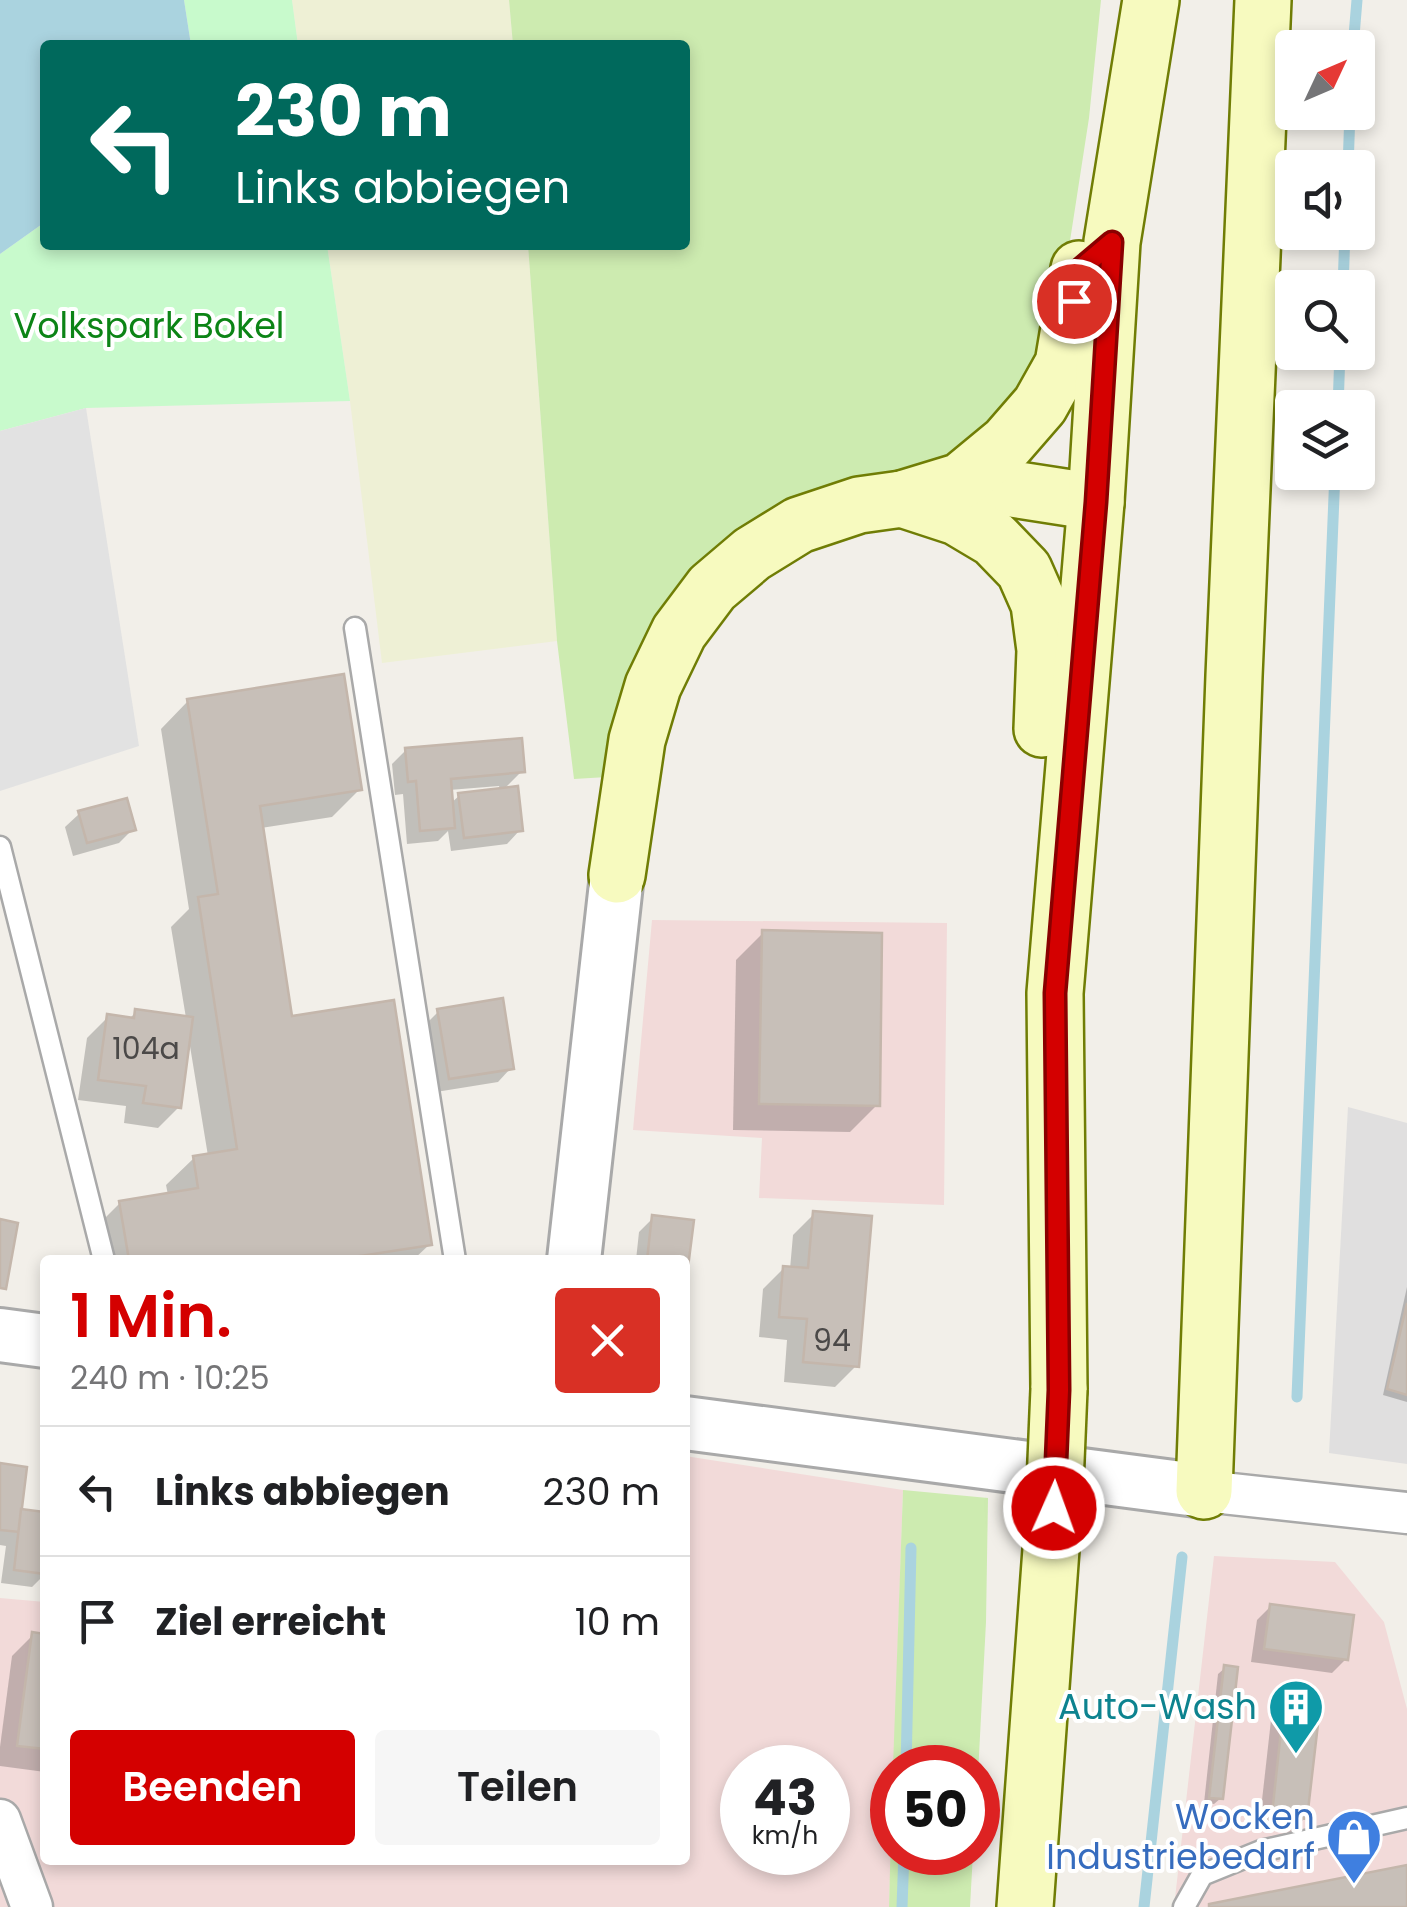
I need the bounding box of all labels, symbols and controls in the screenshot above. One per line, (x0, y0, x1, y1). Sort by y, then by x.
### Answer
north arrow (1275, 30, 1375, 130)
map controls (1275, 30, 1375, 490)
text: 230 m (235, 62, 452, 161)
icon: left (70, 80, 200, 210)
button: sound (1275, 150, 1375, 250)
text: Links abbiegen (235, 156, 570, 219)
pin (1032, 259, 1117, 344)
button: search (1275, 270, 1375, 370)
icon: arrive (1047, 274, 1102, 329)
park label: Volkspark Bokel (14, 301, 284, 350)
button: layers (1275, 390, 1375, 490)
house number: 104a (112, 1027, 180, 1070)
text: 1 Min. (70, 1274, 232, 1358)
button: close (555, 1288, 660, 1393)
house number: 94 (813, 1319, 851, 1362)
text: 240 m · 10:25 (70, 1355, 270, 1400)
position arrow (1002, 1456, 1106, 1560)
icon: left (70, 1464, 125, 1519)
text: Links abbiegen (155, 1465, 450, 1518)
text: 230 m (543, 1465, 660, 1518)
icon: arrive (70, 1594, 125, 1649)
text: Ziel erreicht (155, 1595, 386, 1648)
text: 10 m (575, 1595, 660, 1648)
building icon: Auto-Wash (1266, 1677, 1326, 1756)
place label: Auto-Wash (1058, 1682, 1257, 1731)
button: Beenden (70, 1730, 355, 1845)
button: Teilen (375, 1730, 660, 1845)
speed limit sign: 50 (870, 1745, 1000, 1875)
text: 43 (753, 1762, 817, 1833)
place label: Wocken Industriebedarf (1046, 1792, 1315, 1881)
shop icon: Wocken Industriebedarf (1324, 1807, 1384, 1886)
text: km/h (752, 1818, 818, 1853)

